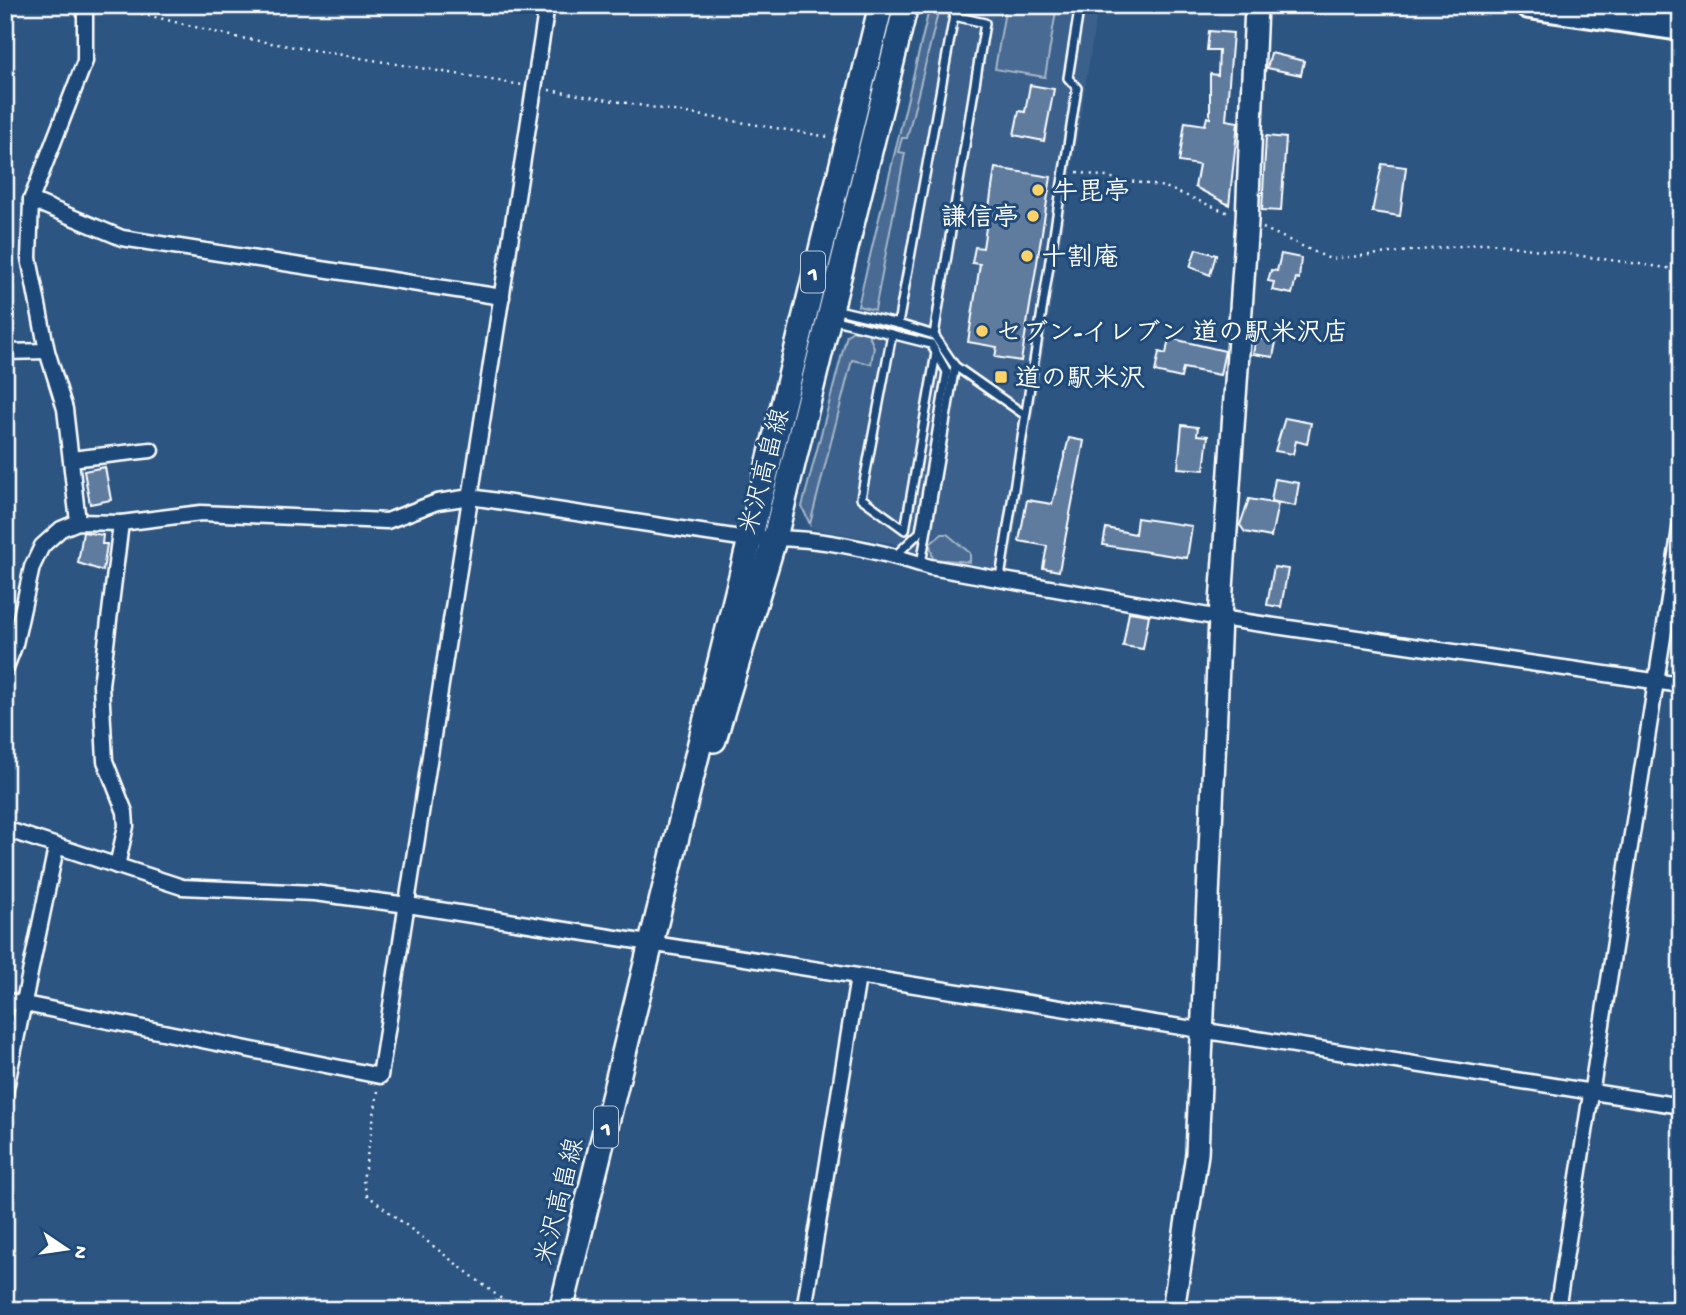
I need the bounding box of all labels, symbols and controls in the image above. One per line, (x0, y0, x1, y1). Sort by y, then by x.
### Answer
place label: 牛毘亭 (1052, 177, 1130, 210)
marker: 牛毘亭 (1030, 182, 1046, 198)
place label: 謙信亭 (941, 203, 1019, 236)
marker: 謙信亭 (1025, 208, 1041, 224)
place label: 十割庵 (1041, 243, 1119, 276)
marker: 十割庵 (1019, 248, 1035, 264)
road number: 1 (801, 251, 825, 292)
place label: セブン-イレブン 道の駅米沢店 (996, 318, 1348, 351)
marker: セブン-イレブン 道の駅米沢店 (974, 323, 990, 339)
place label: 道の駅米沢 (1015, 364, 1145, 397)
marker: 道の駅米沢 (993, 369, 1009, 385)
street label: 米沢高畠線 (735, 405, 799, 539)
road number: 1 (594, 1106, 618, 1148)
street label: 米沢高畠線 (531, 1135, 593, 1269)
north arrow (32, 1214, 102, 1284)
text: N (67, 1243, 92, 1261)

